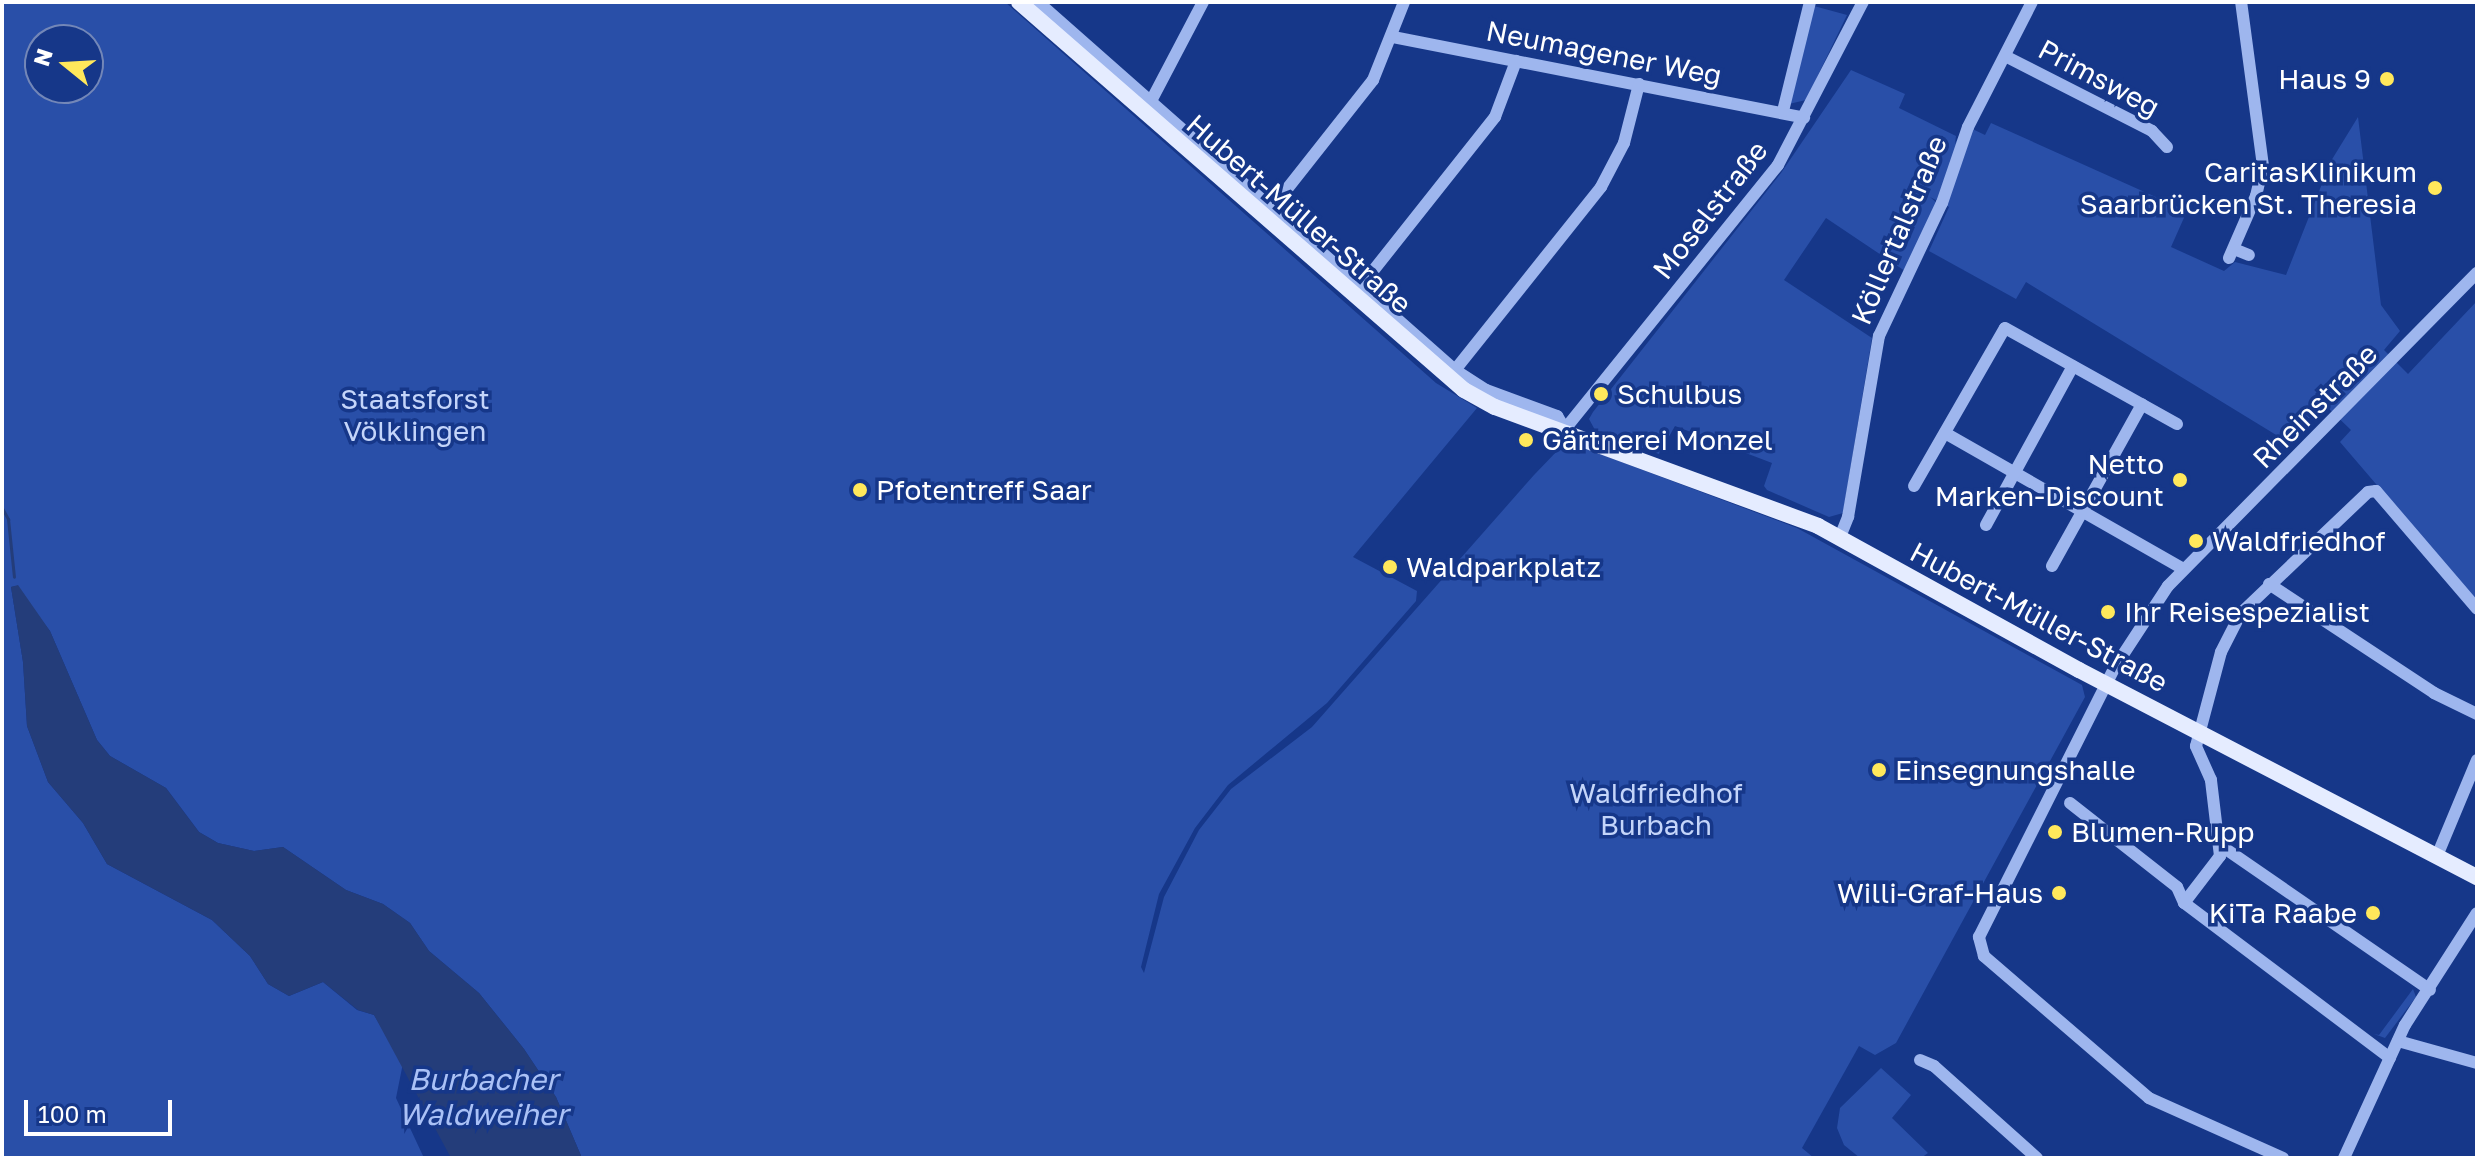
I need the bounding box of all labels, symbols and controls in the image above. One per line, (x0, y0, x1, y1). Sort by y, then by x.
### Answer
street label: Neumagener Weg (1483, 14, 1725, 92)
north arrow (24, 24, 104, 104)
street label: Primsweg (2033, 32, 2165, 124)
text: N (27, 45, 58, 69)
place label: Haus 9 (2278, 62, 2371, 96)
marker: Haus 9 (2378, 70, 2396, 88)
street label: Hubert-Müller-Straße (1180, 107, 1418, 321)
street label: Köllertalstraße (1844, 131, 1954, 329)
street label: Moselstraße (1646, 134, 1774, 286)
place label: CaritasKlinikum Saarbrücken St. Theresia (2080, 155, 2417, 221)
marker: CaritasKlinikum Saarbrücken St. Theresia (2424, 177, 2446, 199)
street label: Rheinstraße (2246, 337, 2384, 475)
place label: Schulbus (1617, 377, 1742, 411)
park label: Staatsforst Völklingen (340, 382, 490, 448)
marker: Schulbus (1592, 385, 1610, 403)
place label: Gärtnerei Monzel (1542, 423, 1773, 457)
marker: Gärtnerei Monzel (1517, 431, 1535, 449)
place label: Netto Marken-Discount (1935, 447, 2164, 513)
marker: Netto Marken-Discount (2171, 471, 2189, 489)
place label: Pfotentreff Saar (876, 473, 1092, 507)
marker: Pfotentreff Saar (851, 481, 869, 499)
place label: Waldfriedhof (2212, 524, 2386, 558)
marker: Waldfriedhof (2187, 532, 2205, 550)
street label: Hubert-Müller-Straße (1905, 535, 2173, 699)
place label: Waldparkplatz (1406, 550, 1601, 584)
marker: Waldparkplatz (1381, 558, 1399, 576)
place label: Ihr Reisespezialist (2124, 595, 2370, 629)
marker: Ihr Reisespezialist (2099, 603, 2117, 621)
place label: Einsegnungshalle (1895, 753, 2135, 787)
marker: Einsegnungshalle (1870, 761, 1888, 779)
park label: Waldfriedhof Burbach (1569, 776, 1743, 842)
place label: Blumen-Rupp (2071, 815, 2254, 849)
marker: Blumen-Rupp (2046, 823, 2064, 841)
place label: Willi-Graf-Haus (1837, 876, 2043, 910)
marker: Willi-Graf-Haus (2050, 884, 2068, 902)
place label: KiTa Raabe (2209, 896, 2357, 930)
marker: KiTa Raabe (2364, 904, 2382, 922)
water label: Burbacher Waldweiher (398, 1061, 568, 1132)
scale bar (28, 1084, 176, 1134)
text: 100 m (38, 1099, 107, 1128)

